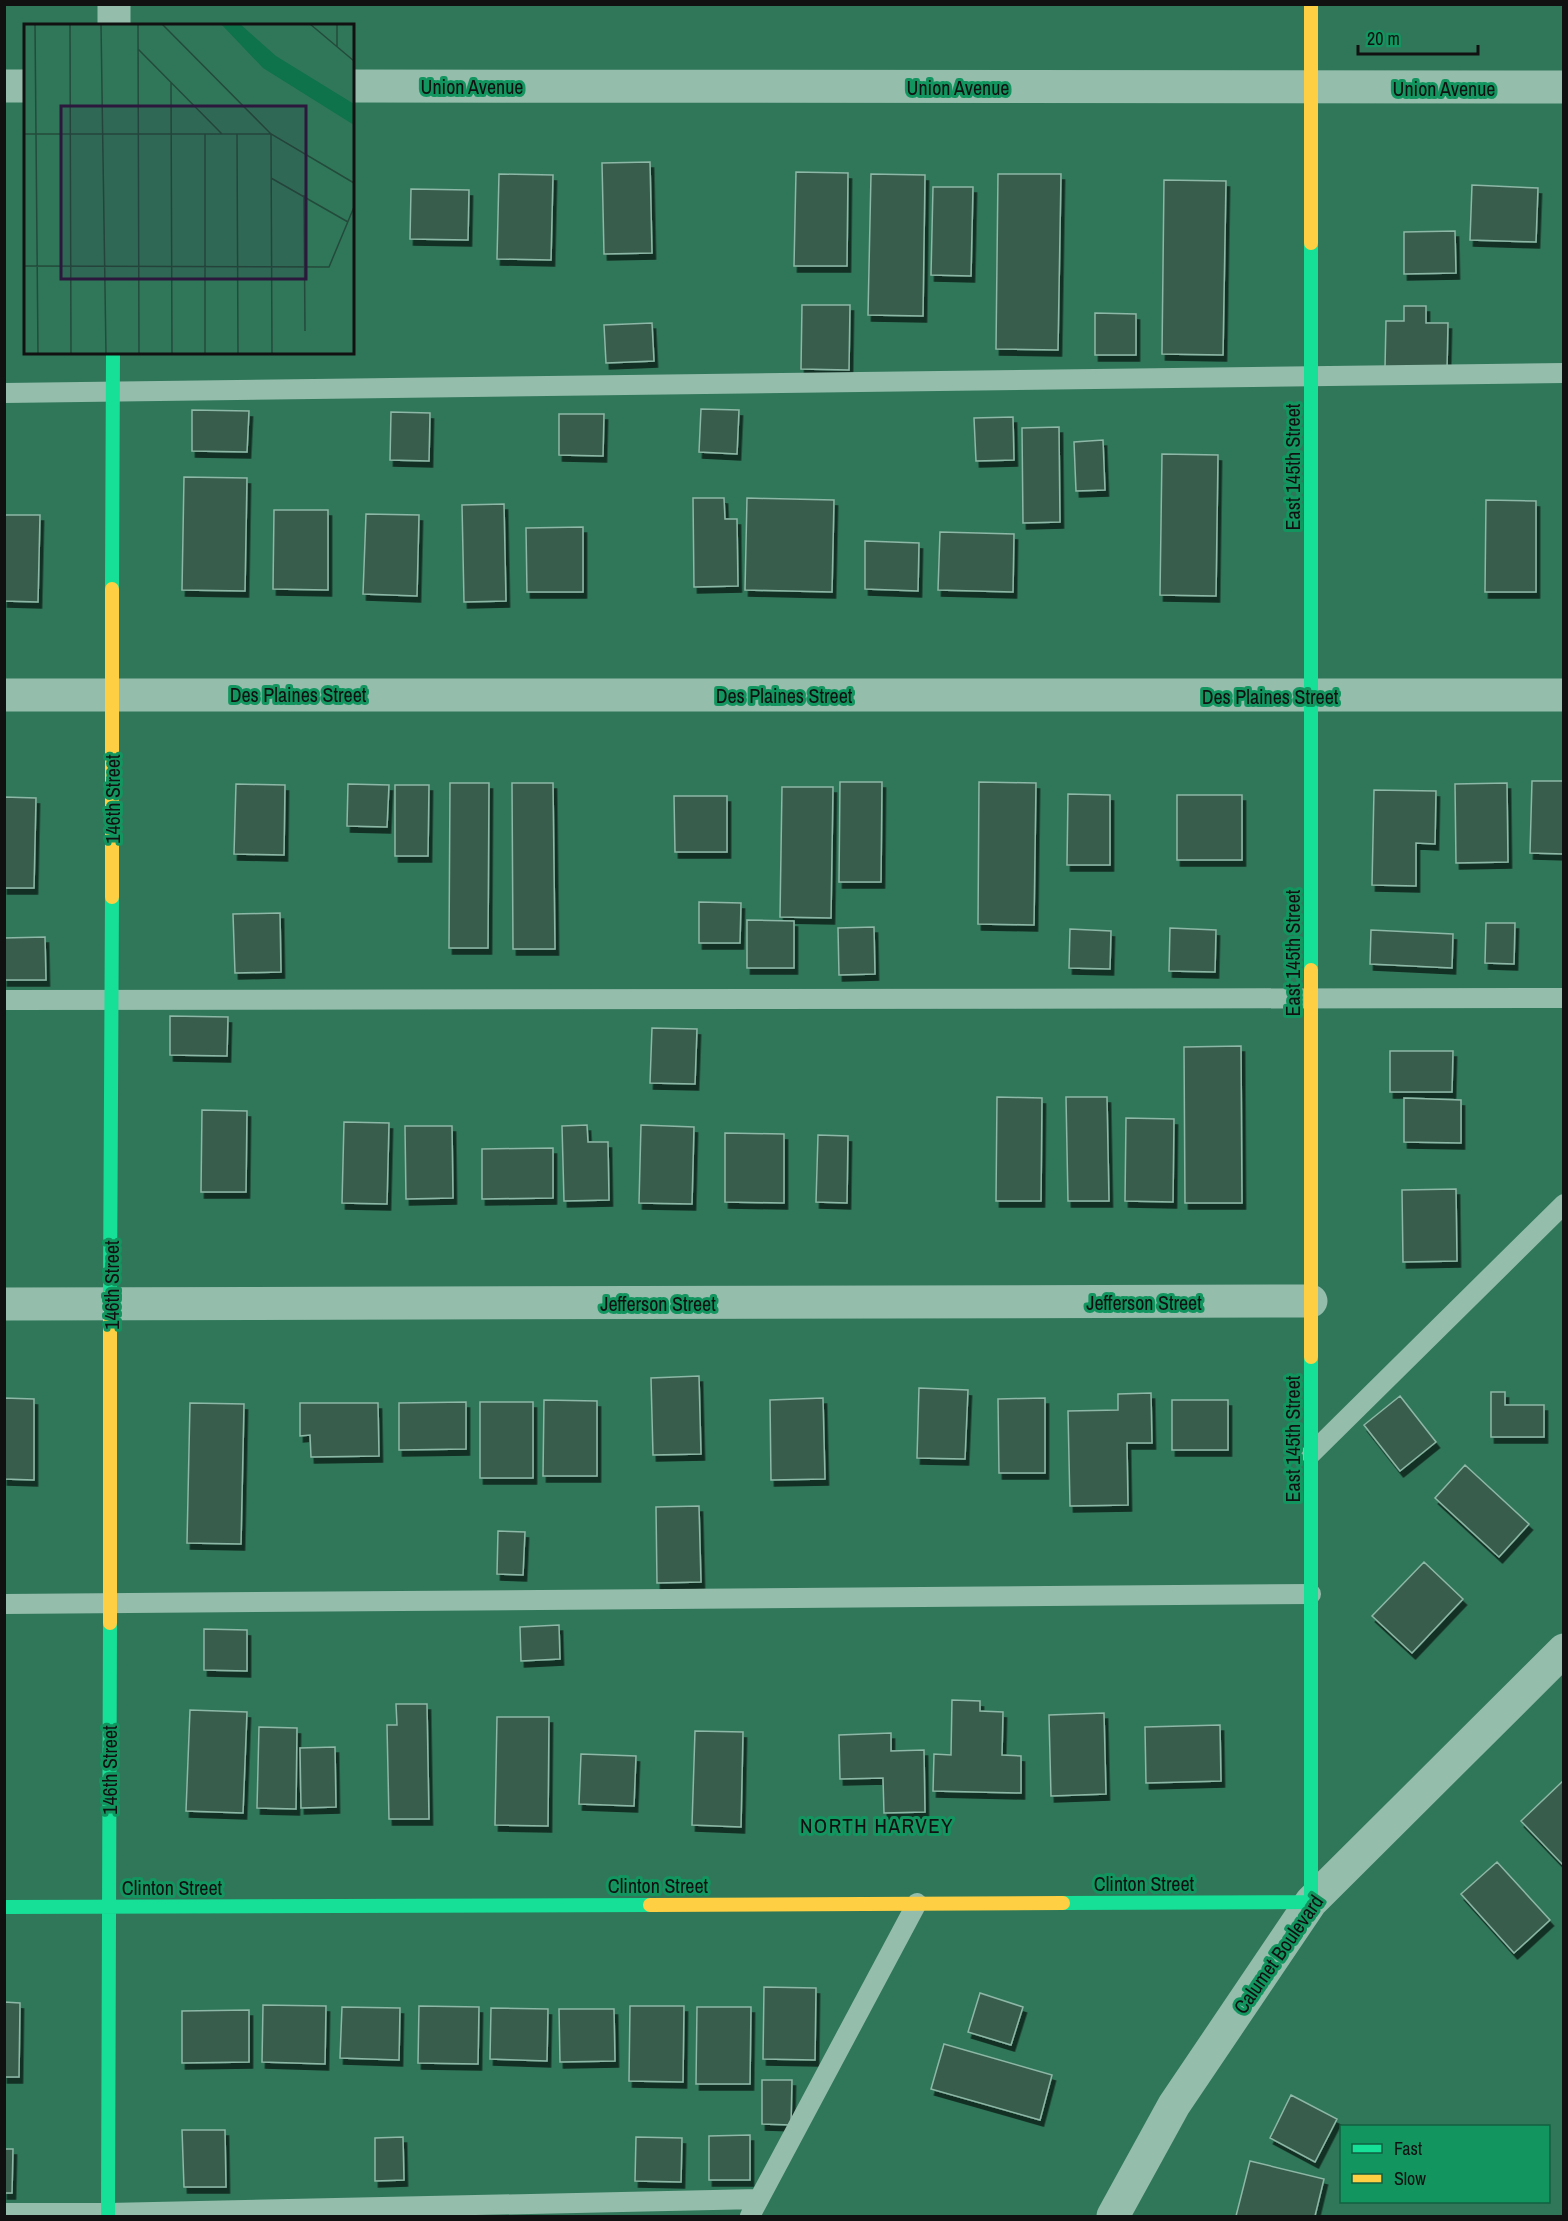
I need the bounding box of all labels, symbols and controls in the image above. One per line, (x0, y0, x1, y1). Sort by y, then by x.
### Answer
scale bar (1358, 18, 1478, 56)
inset map (24, 24, 354, 354)
text: 20 m (1367, 26, 1400, 51)
street label: Union Avenue (421, 73, 523, 100)
street label: Union Avenue (907, 74, 1009, 101)
street label: Union Avenue (1393, 75, 1495, 102)
street label: East 145th Street (1279, 403, 1306, 530)
street label: Des Plaines Street (230, 681, 367, 708)
street label: Des Plaines Street (716, 682, 853, 709)
street label: Des Plaines Street (1202, 683, 1339, 710)
street label: 146th Street (99, 754, 126, 844)
street label: East 145th Street (1279, 889, 1306, 1016)
street label: 146th Street (98, 1240, 125, 1330)
street label: Jefferson Street (1086, 1289, 1202, 1316)
street label: Jefferson Street (600, 1290, 716, 1317)
street label: East 145th Street (1279, 1375, 1306, 1502)
street label: 146th Street (96, 1725, 123, 1815)
district label: NORTH HARVEY (800, 1811, 954, 1840)
street label: Clinton Street (1094, 1870, 1195, 1897)
street label: Clinton Street (608, 1872, 709, 1899)
street label: Clinton Street (122, 1874, 223, 1901)
street label: Calumet Boulevard (1227, 1889, 1329, 2019)
legend (1340, 2125, 1550, 2203)
text: Fast (1394, 2136, 1422, 2161)
text: Slow (1394, 2166, 1426, 2191)

